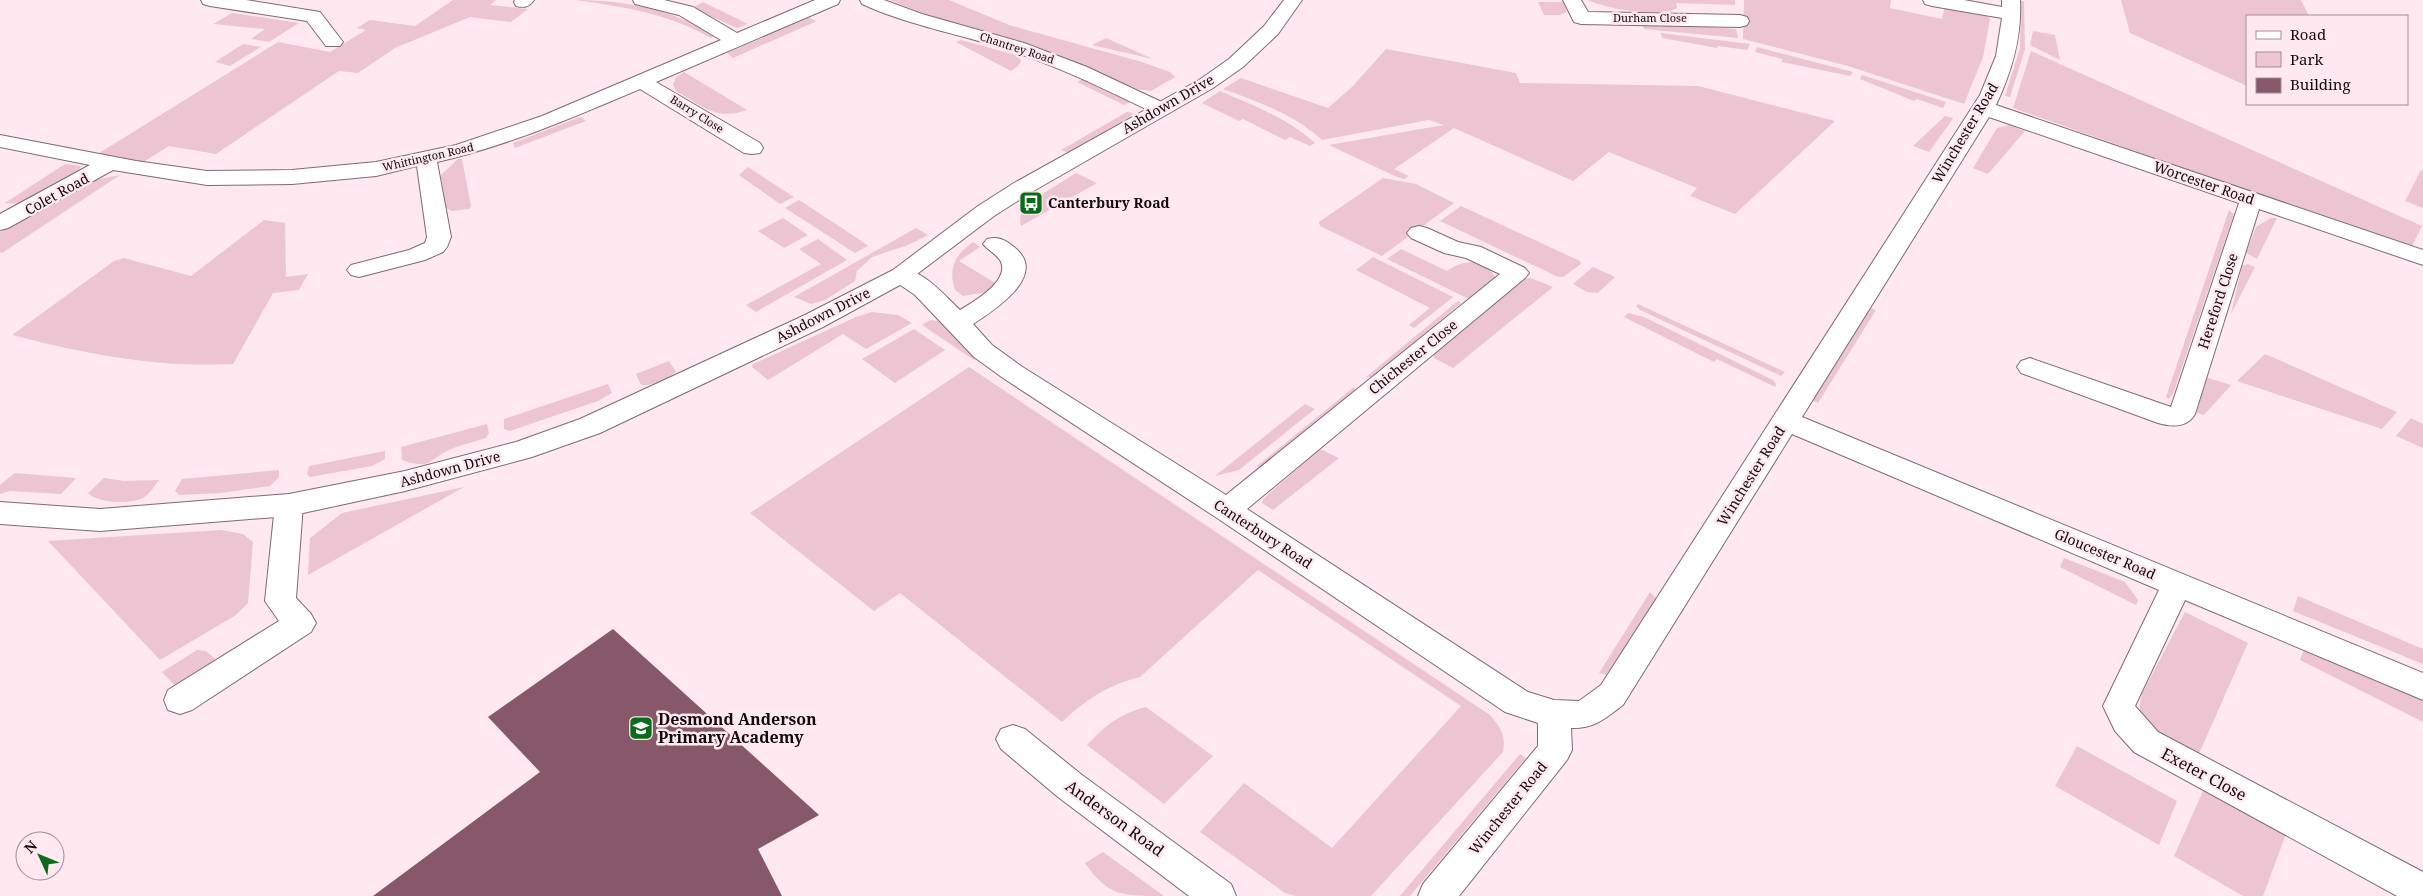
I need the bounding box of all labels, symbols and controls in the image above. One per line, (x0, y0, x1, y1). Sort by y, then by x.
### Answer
street label: Durham Close (1613, 10, 1687, 25)
legend (2246, 15, 2408, 105)
text: Road (2290, 24, 2326, 44)
street label: Chantrey Road (978, 28, 1057, 67)
text: Park (2290, 49, 2324, 69)
street label: Ashdown Drive (1118, 70, 1217, 138)
text: Building (2290, 74, 2351, 94)
street label: Winchester Road (1927, 79, 2002, 187)
street label: Barry Close (668, 91, 727, 136)
street label: Whittington Road (381, 139, 475, 174)
street label: Worcester Road (2151, 156, 2258, 209)
street label: Colet Road (21, 168, 93, 219)
bus stop icon: Canterbury Road (1018, 190, 1044, 216)
place label: Canterbury Road (1048, 193, 1170, 212)
street label: Hereford Close (2193, 251, 2242, 351)
street label: Ashdown Drive (772, 283, 873, 346)
street label: Chichester Close (1364, 315, 1461, 398)
street label: Winchester Road (1712, 422, 1789, 529)
street label: Ashdown Drive (398, 446, 502, 491)
street label: Canterbury Road (1210, 495, 1317, 573)
street label: Gloucester Road (2052, 524, 2159, 584)
place label: Desmond Anderson Primary Academy (658, 708, 817, 748)
school or university icon: Desmond Anderson Primary Academy (628, 715, 654, 741)
street label: Exeter Close (2158, 742, 2250, 806)
street label: Winchester Road (1464, 757, 1551, 858)
street label: Anderson Road (1061, 775, 1169, 861)
north arrow (15, 831, 65, 881)
text: N (20, 836, 41, 857)

